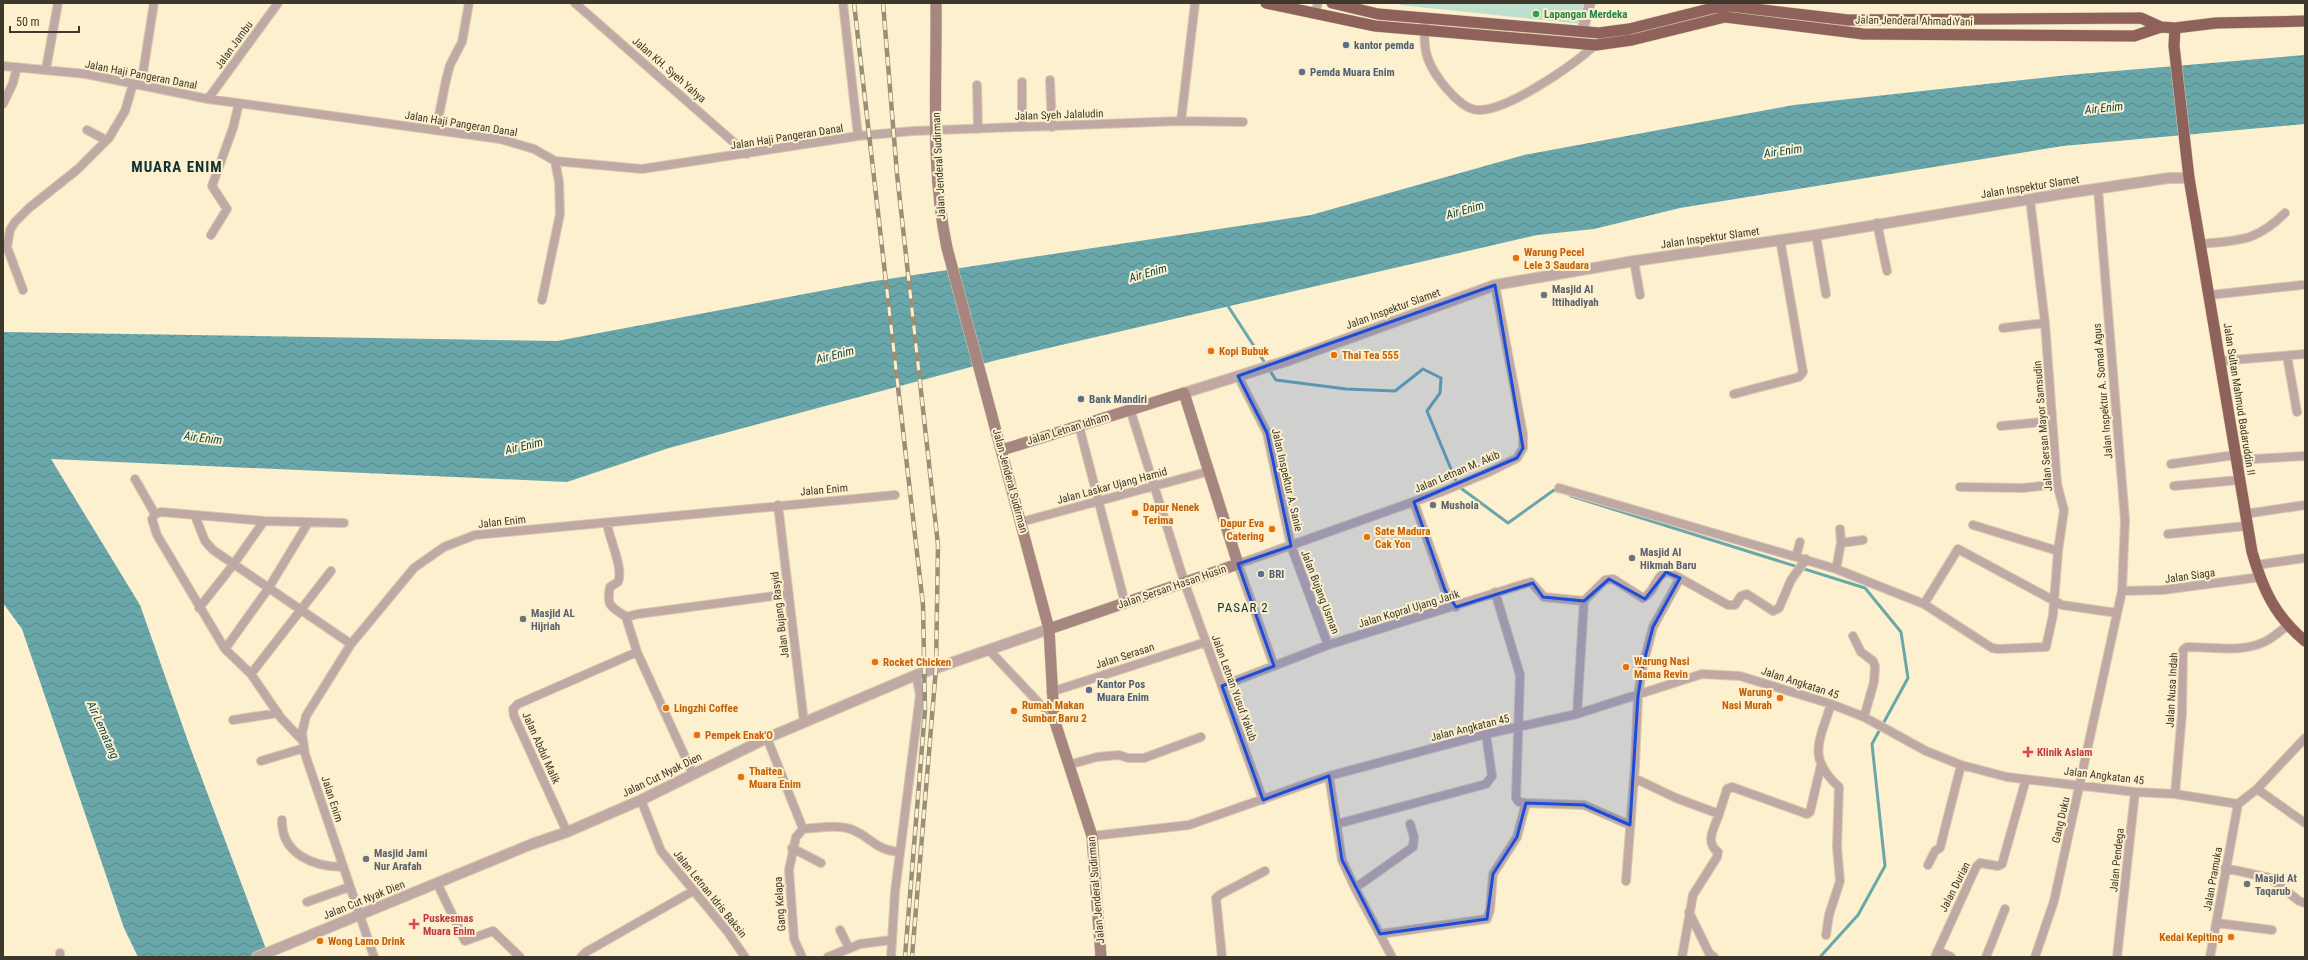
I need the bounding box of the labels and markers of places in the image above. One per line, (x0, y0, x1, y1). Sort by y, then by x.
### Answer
place label: Lapangan Merdeka (1544, 8, 1627, 21)
marker: Lapangan Merdeka (1531, 9, 1541, 19)
place label: kantor pemda (1354, 39, 1414, 52)
marker: kantor pemda (1341, 40, 1351, 50)
place label: Pemda Muara Enim (1310, 66, 1395, 79)
marker: Pemda Muara Enim (1297, 67, 1307, 77)
place label: Warung Pecel Lele 3 Saudara (1524, 246, 1589, 272)
marker: Warung Pecel Lele 3 Saudara (1511, 253, 1521, 263)
place label: Masjid Al Ittihadiyah (1552, 283, 1599, 309)
marker: Masjid Al Ittihadiyah (1539, 290, 1549, 300)
place label: Kopi Bubuk (1219, 345, 1270, 358)
marker: Kopi Bubuk (1206, 346, 1216, 356)
place label: Thai Tea 555 (1342, 349, 1399, 362)
marker: Thai Tea 555 (1329, 350, 1339, 360)
place label: Bank Mandiri (1089, 393, 1147, 406)
marker: Bank Mandiri (1076, 394, 1086, 404)
place label: Mushola (1441, 499, 1479, 512)
marker: Mushola (1428, 500, 1438, 510)
place label: Dapur Nenek Terima (1143, 501, 1200, 527)
marker: Dapur Nenek Terima (1130, 508, 1140, 518)
place label: Dapur Eva Catering (1220, 517, 1264, 543)
marker: Dapur Eva Catering (1267, 524, 1277, 534)
place label: Sate Madura Cak Yon (1375, 525, 1430, 551)
marker: Sate Madura Cak Yon (1362, 532, 1372, 542)
place label: Masjid Al Hikmah Baru (1640, 546, 1696, 572)
marker: Masjid Al Hikmah Baru (1627, 553, 1637, 563)
place label: BRI (1269, 568, 1284, 581)
marker: BRI (1256, 569, 1266, 579)
place label: Masjid AL Hijriah (531, 607, 575, 633)
marker: Masjid AL Hijriah (518, 614, 528, 624)
place label: Warung Nasi Mama Revin (1634, 655, 1690, 681)
place label: Rocket Chicken (883, 656, 951, 669)
marker: Rocket Chicken (870, 657, 880, 667)
marker: Warung Nasi Mama Revin (1621, 662, 1631, 672)
place label: Kantor Pos Muara Enim (1097, 678, 1149, 704)
marker: Kantor Pos Muara Enim (1084, 685, 1094, 695)
place label: Warung Nasi Murah (1722, 686, 1772, 712)
marker: Warung Nasi Murah (1775, 693, 1785, 703)
place label: Rumah Makan Sumbar Baru 2 (1022, 699, 1087, 725)
place label: Lingzhi Coffee (674, 702, 738, 715)
marker: Lingzhi Coffee (661, 703, 671, 713)
marker: Rumah Makan Sumbar Baru 2 (1009, 706, 1019, 716)
place label: Pempek Enak'O (705, 729, 773, 742)
marker: Pempek Enak'O (692, 730, 702, 740)
marker: Klinik Aslam (2022, 746, 2034, 758)
place label: Klinik Aslam (2037, 746, 2092, 759)
place label: Thaitea Muara Enim (749, 765, 801, 791)
marker: Thaitea Muara Enim (736, 772, 746, 782)
place label: Masjid Jami Nur Arafah (374, 847, 428, 873)
marker: Masjid Jami Nur Arafah (361, 854, 371, 864)
place label: Masjid At Taqarub (2255, 872, 2297, 898)
marker: Masjid At Taqarub (2242, 879, 2252, 889)
place label: Puskesmas Muara Enim (423, 912, 475, 938)
marker: Puskesmas Muara Enim (408, 918, 420, 930)
place label: Kedai Kepiting (2159, 931, 2223, 944)
marker: Kedai Kepiting (2226, 932, 2236, 942)
place label: Wong Lamo Drink (328, 935, 406, 948)
marker: Wong Lamo Drink (315, 936, 325, 946)

